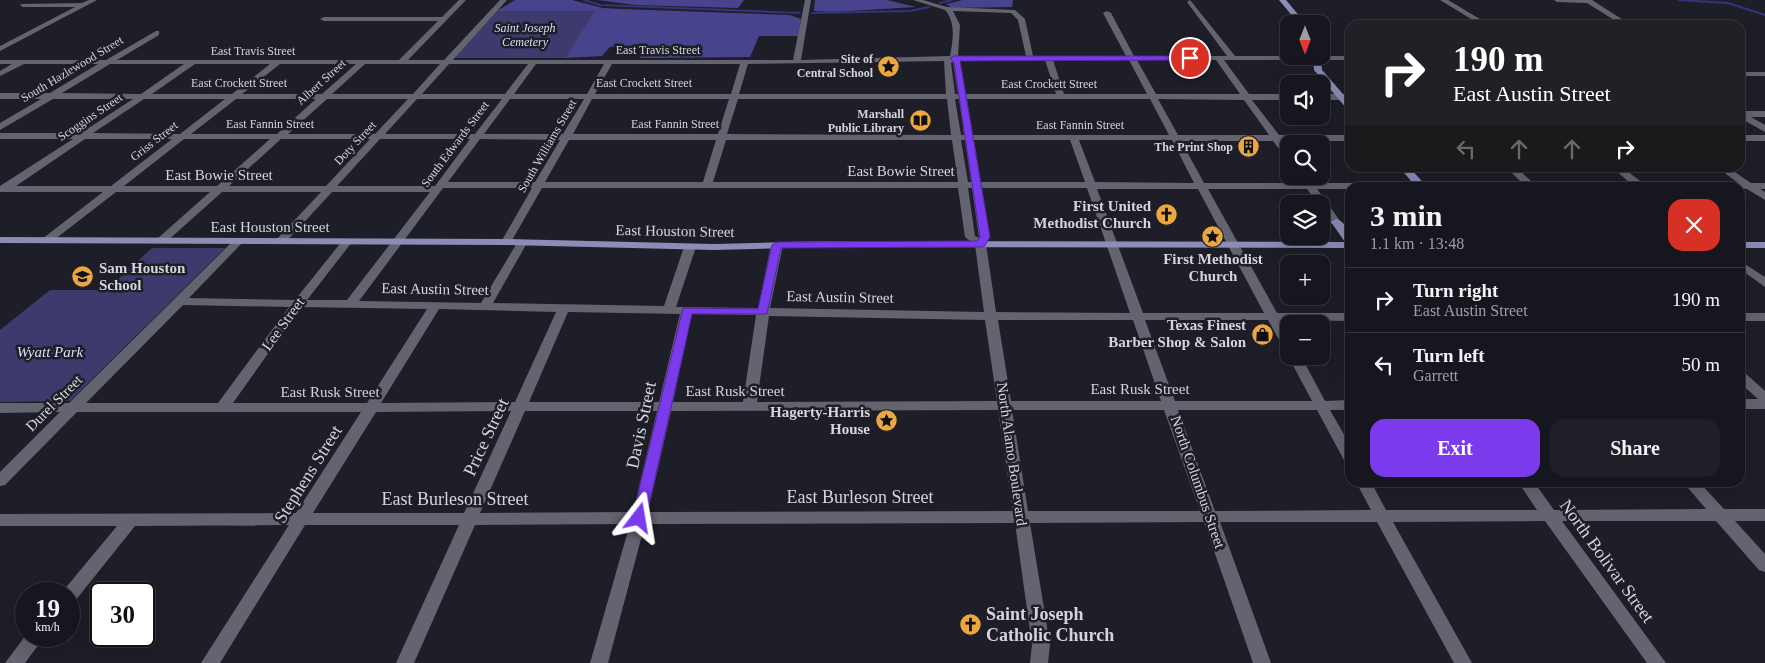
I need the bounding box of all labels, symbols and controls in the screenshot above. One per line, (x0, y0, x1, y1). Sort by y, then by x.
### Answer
north arrow (1280, 15, 1330, 65)
map controls (1280, 15, 1330, 365)
park label: Saint Joseph Cemetery (495, 21, 556, 49)
street label: South Hazlewood Street (18, 33, 126, 105)
pin (1169, 37, 1211, 79)
icon: right (1370, 40, 1435, 105)
text: 190 m (1453, 40, 1543, 79)
street label: East Travis Street (616, 43, 701, 57)
street label: East Travis Street (211, 44, 296, 58)
icon: arrive (1176, 44, 1204, 72)
place label: Site of Central School (797, 52, 874, 80)
place icon: Site of Central School (877, 54, 901, 78)
street label: Albert Street (293, 56, 349, 108)
button: sound (1280, 75, 1330, 125)
street label: East Crockett Street (191, 76, 288, 90)
street label: East Crockett Street (596, 76, 693, 90)
street label: East Crockett Street (1001, 77, 1098, 91)
text: East Austin Street (1453, 81, 1611, 106)
street label: Scoggins Street (55, 90, 126, 144)
street label: South Williams Street (515, 96, 580, 195)
street label: South Edwards Street (418, 98, 492, 190)
place label: Marshall Public Library (828, 107, 905, 135)
library icon: Marshall Public Library (908, 109, 932, 133)
street label: East Fannin Street (226, 117, 315, 131)
street label: East Fannin Street (631, 117, 720, 131)
street label: Griss Street (127, 118, 181, 164)
street label: Doty Street (331, 118, 379, 168)
street label: East Fannin Street (1036, 118, 1125, 132)
building icon: The Print Shop (1237, 135, 1261, 159)
button: search (1280, 135, 1330, 185)
icon: left (1452, 135, 1480, 163)
icon: ahead (1505, 135, 1533, 163)
icon: ahead (1558, 135, 1586, 163)
icon: right (1611, 135, 1639, 163)
place label: The Print Shop (1154, 140, 1233, 154)
street label: East Bowie Street (847, 163, 956, 179)
street label: East Bowie Street (165, 167, 274, 183)
button: layers (1280, 195, 1330, 245)
place label: First United Methodist Church (1033, 198, 1152, 231)
text: 3 min (1370, 199, 1443, 232)
button: close (1668, 199, 1720, 251)
church icon: First United Methodist Church (1155, 203, 1179, 227)
street label: East Houston Street (210, 219, 330, 235)
street label: East Houston Street (615, 222, 736, 240)
place icon: First Methodist Church (1201, 224, 1225, 248)
text: 1.1 km · 13:48 (1370, 235, 1464, 252)
place label: First Methodist Church (1163, 251, 1263, 284)
button: + (1280, 255, 1330, 305)
place label: Sam Houston School (99, 260, 186, 293)
school or university icon: Sam Houston School (71, 265, 95, 289)
street label: East Austin Street (381, 280, 490, 298)
text: Turn right (1413, 280, 1498, 301)
icon: right (1370, 286, 1398, 314)
street label: East Austin Street (786, 288, 895, 306)
text: 190 m (1672, 289, 1720, 310)
street label: Lee Street (259, 294, 308, 353)
text: East Austin Street (1413, 302, 1528, 319)
button: − (1280, 315, 1330, 365)
place label: Texas Finest Barber Shop & Salon (1108, 317, 1247, 350)
shop icon: Texas Finest Barber Shop & Salon (1250, 322, 1274, 346)
park label: Wyatt Park (17, 344, 84, 360)
text: Turn left (1413, 345, 1485, 366)
icon: left (1370, 351, 1398, 379)
text: 50 m (1681, 354, 1720, 375)
text: Garrett (1413, 367, 1458, 384)
street label: Durel Street (23, 371, 86, 434)
street label: Davis Street (622, 380, 660, 470)
street label: North Alamo Boulevard (994, 381, 1030, 527)
street label: East Rusk Street (1090, 381, 1190, 397)
street label: East Rusk Street (685, 383, 785, 399)
street label: East Rusk Street (280, 384, 380, 400)
street label: Price Street (459, 395, 513, 479)
place label: Hagerty-Harris House (770, 404, 870, 437)
place icon: Hagerty-Harris House (874, 409, 898, 433)
street label: North Columbus Street (1168, 414, 1228, 551)
button: Exit (1370, 419, 1540, 477)
button: Share (1550, 419, 1720, 477)
street label: Stephens Street (270, 421, 346, 527)
street label: East Burleson Street (787, 487, 933, 507)
street label: East Burleson Street (382, 489, 528, 509)
position arrow (612, 491, 664, 543)
street label: North Bolivar Street (1556, 496, 1658, 626)
speed limit sign: 30 (90, 582, 155, 647)
text: 19 (35, 595, 60, 622)
place label: Saint Joseph Catholic Church (986, 604, 1114, 645)
church icon: Saint Joseph Catholic Church (958, 612, 982, 636)
text: km/h (35, 620, 60, 634)

